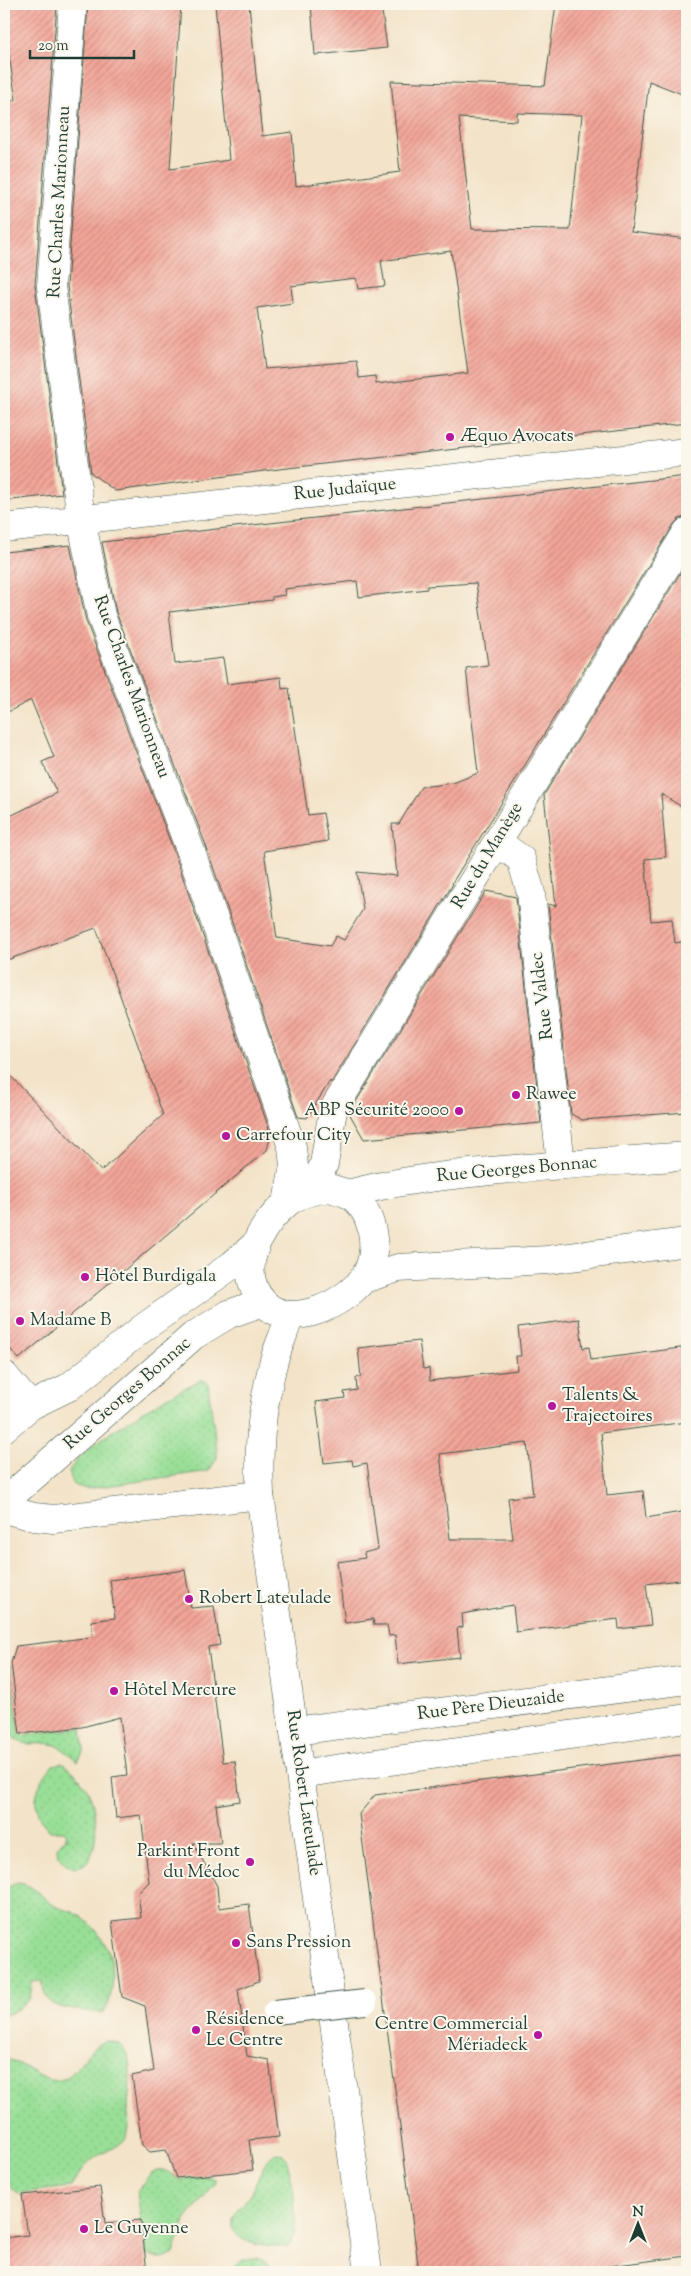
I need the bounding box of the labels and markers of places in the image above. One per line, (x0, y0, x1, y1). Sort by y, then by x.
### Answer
place label: Æquo Avocats (460, 424, 574, 450)
marker: Æquo Avocats (444, 431, 456, 443)
place label: Rawee (526, 1082, 577, 1108)
marker: Rawee (510, 1089, 522, 1101)
place label: ABP Sécurité 2000 (304, 1098, 449, 1124)
marker: ABP Sécurité 2000 (453, 1105, 465, 1117)
place label: Carrefour City (236, 1123, 351, 1149)
marker: Carrefour City (220, 1130, 232, 1142)
place label: Hôtel Burdigala (95, 1264, 216, 1290)
marker: Hôtel Burdigala (79, 1271, 91, 1283)
place label: Madame B (30, 1308, 111, 1334)
marker: Madame B (14, 1315, 26, 1327)
place label: Talents & Trajectoires (562, 1383, 653, 1430)
marker: Talents & Trajectoires (546, 1400, 558, 1412)
place label: Robert Lateulade (199, 1586, 331, 1612)
marker: Robert Lateulade (183, 1593, 195, 1605)
place label: Hôtel Mercure (124, 1678, 236, 1704)
marker: Hôtel Mercure (108, 1685, 120, 1697)
place label: Parkint Front du Médoc (137, 1839, 240, 1886)
marker: Parkint Front du Médoc (244, 1856, 256, 1868)
place label: Sans Pression (246, 1930, 352, 1956)
marker: Sans Pression (230, 1937, 242, 1949)
place label: Résidence Le Centre (206, 2007, 284, 2054)
place label: Centre Commercial Mériadeck (375, 2012, 528, 2059)
marker: Résidence Le Centre (190, 2024, 202, 2036)
marker: Centre Commercial Mériadeck (532, 2029, 544, 2041)
place label: Le Guyenne (94, 2216, 189, 2242)
marker: Le Guyenne (78, 2223, 90, 2235)

